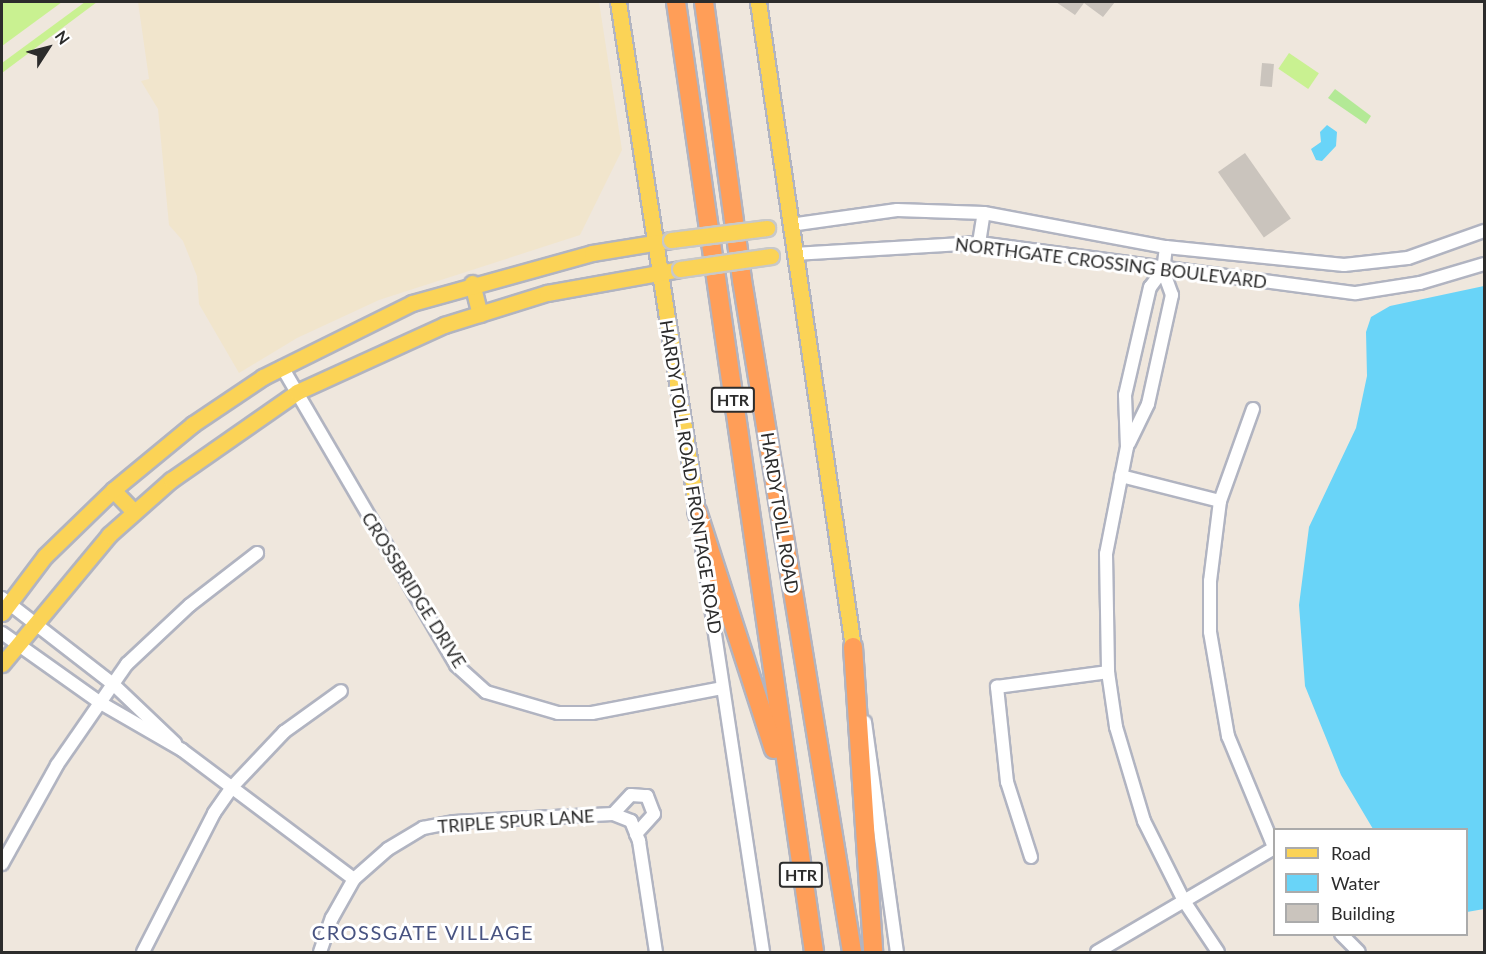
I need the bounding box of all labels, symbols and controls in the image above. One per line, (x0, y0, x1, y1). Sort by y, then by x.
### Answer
north arrow (18, 18, 78, 78)
text: N (52, 27, 74, 48)
street label: NORTHGATE CROSSING BOULEVARD (954, 233, 1268, 293)
street label: HARDY TOLL ROAD FRONTAGE ROAD (655, 318, 727, 636)
road number: HTR (710, 387, 756, 413)
street label: HARDY TOLL ROAD (756, 430, 804, 596)
street label: CROSSBRIDGE DRIVE (357, 508, 471, 672)
street label: TRIPLE SPUR LANE (437, 805, 595, 837)
legend (1273, 828, 1468, 936)
text: Road (1331, 842, 1371, 864)
road number: HTR (778, 862, 824, 888)
text: Water (1331, 872, 1380, 894)
text: Building (1331, 902, 1395, 924)
district label: CROSSGATE VILLAGE (311, 920, 535, 944)

